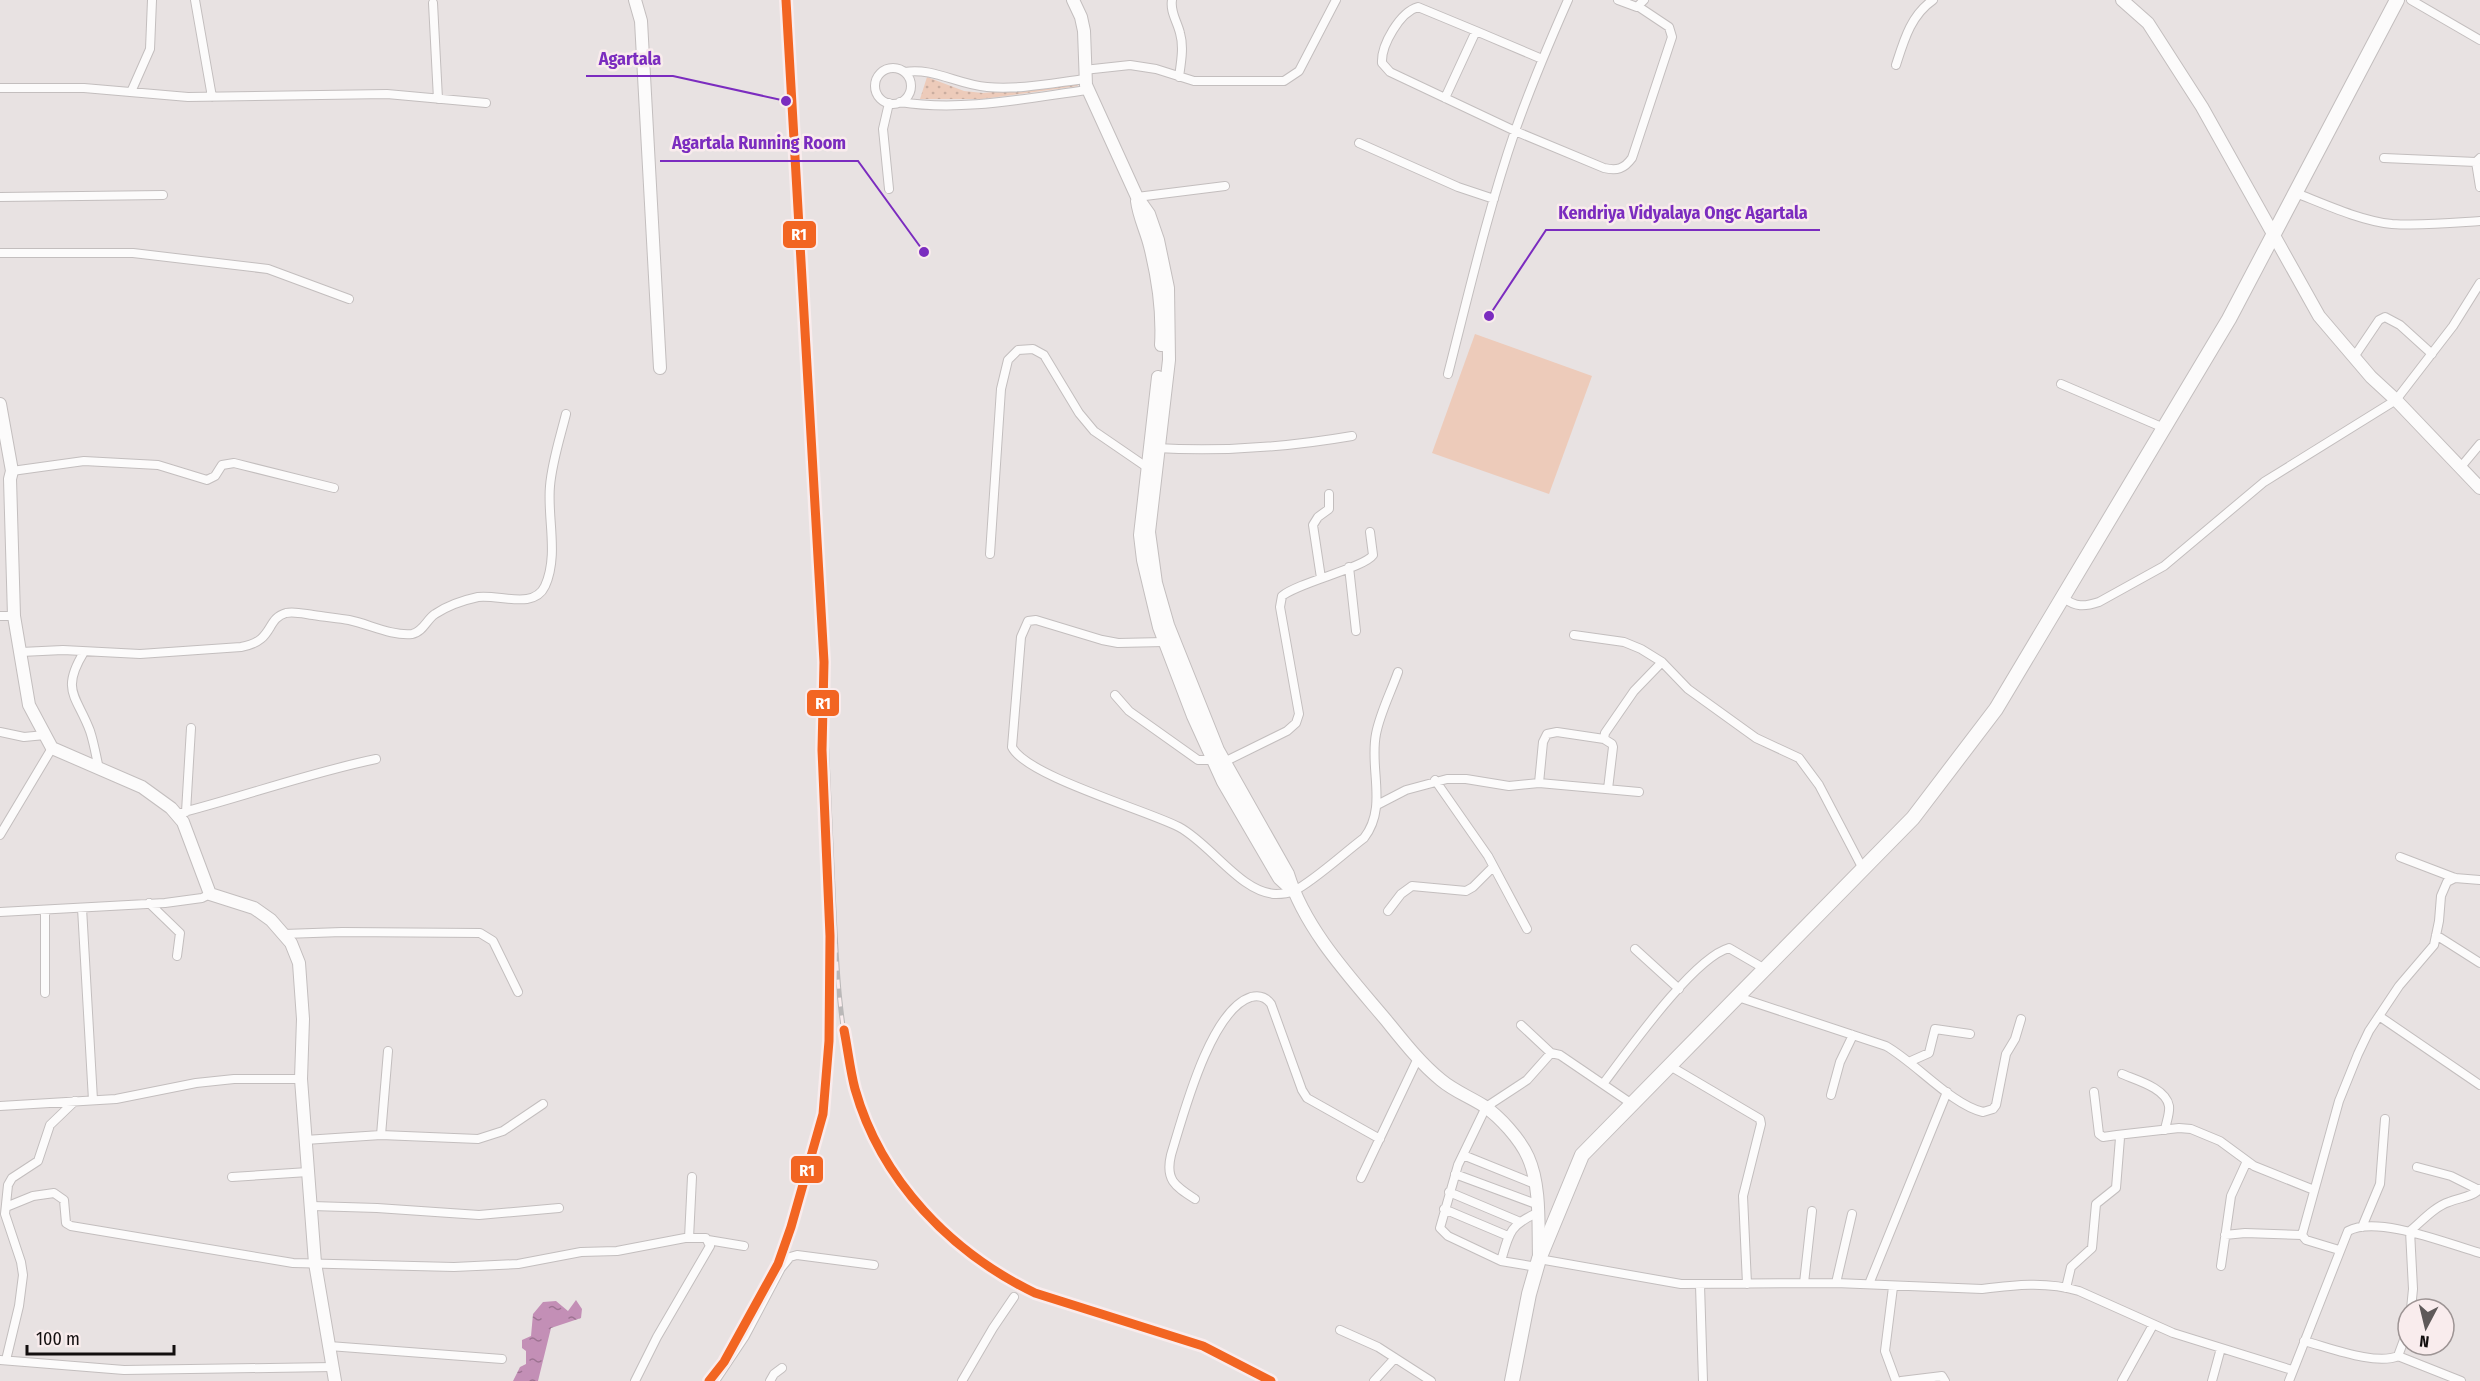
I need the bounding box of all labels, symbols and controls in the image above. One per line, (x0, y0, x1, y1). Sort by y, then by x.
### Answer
callout: Agartala (586, 40, 673, 76)
text: Agartala (598, 48, 661, 70)
callout: Agartala Running Room (660, 125, 858, 161)
text: Agartala Running Room (671, 132, 846, 154)
callout: Kendriya Vidyalaya Ongc Agartala (1546, 194, 1820, 230)
text: Kendriya Vidyalaya Ongc Agartala (1558, 202, 1808, 224)
line badge: R1 (782, 220, 817, 249)
text: R1 (791, 225, 807, 244)
line badge: R1 (806, 689, 840, 717)
text: R1 (815, 694, 831, 713)
line badge: R1 (790, 1155, 824, 1184)
text: R1 (799, 1161, 815, 1180)
north arrow (2396, 1297, 2456, 1357)
scale bar (27, 1318, 174, 1356)
text: 100 m (36, 1328, 80, 1350)
text: N (2418, 1331, 2430, 1351)

